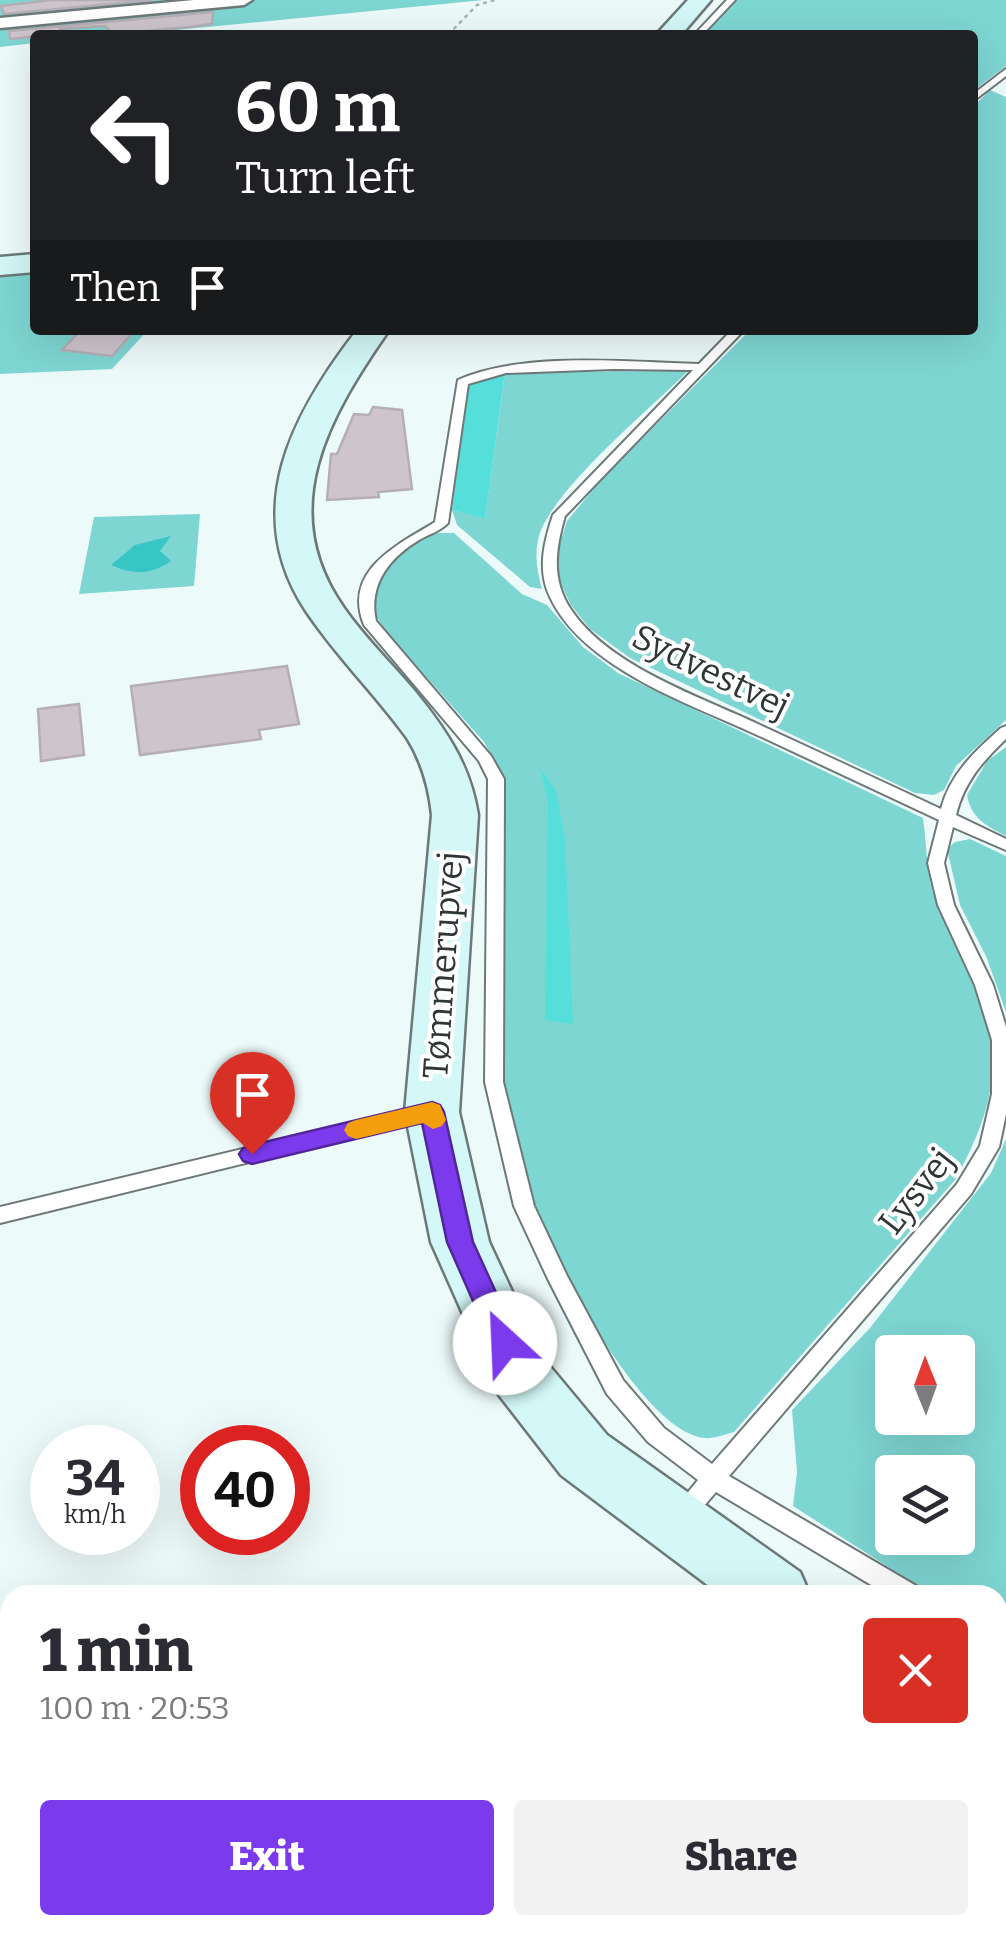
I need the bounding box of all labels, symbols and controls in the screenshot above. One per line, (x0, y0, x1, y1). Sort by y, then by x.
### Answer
text: 60 m (235, 66, 400, 150)
icon: left (70, 70, 200, 200)
text: Turn left (235, 151, 415, 205)
icon: arrive (180, 260, 235, 315)
text: Then (70, 265, 160, 311)
street label: Sydvestvej (626, 615, 796, 727)
street label: Tømmerupvej (414, 850, 472, 1080)
pin (210, 1052, 295, 1155)
icon: arrive (225, 1067, 280, 1122)
street label: Lysvej (869, 1140, 963, 1242)
position arrow (453, 1291, 557, 1395)
north arrow (875, 1335, 975, 1435)
map controls (875, 1335, 975, 1555)
speed limit sign: 40 (180, 1425, 310, 1555)
text: 34 (65, 1448, 125, 1508)
button: layers (875, 1455, 975, 1555)
text: km/h (64, 1500, 126, 1530)
text: 1 min (40, 1615, 193, 1687)
button: close (863, 1618, 968, 1723)
text: 100 m · 20:53 (40, 1689, 230, 1727)
button: Exit (40, 1800, 494, 1915)
button: Share (514, 1800, 968, 1915)

